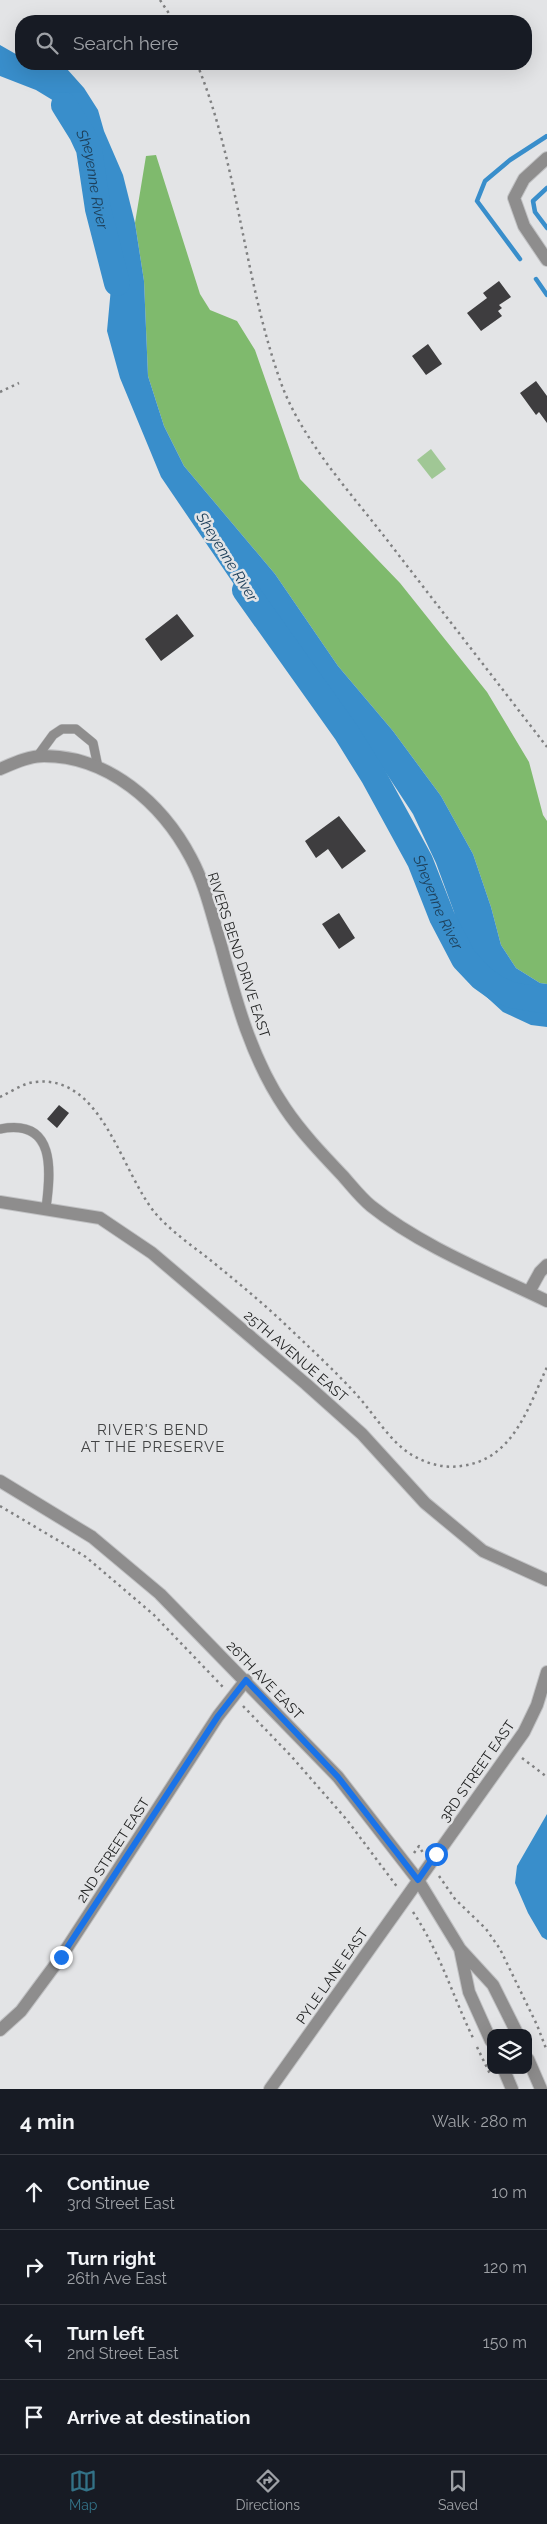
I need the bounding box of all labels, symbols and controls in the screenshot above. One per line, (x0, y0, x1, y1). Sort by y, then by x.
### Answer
search box (15, 15, 532, 70)
icon: search (33, 29, 61, 57)
text: Search here (73, 32, 179, 54)
water label: Sheyenne River (72, 126, 112, 232)
water label: Sheyenne River (192, 508, 262, 606)
water label: Sheyenne River (409, 851, 467, 954)
street label: RIVERS BEND DRIVE EAST (205, 870, 274, 1040)
street label: 25TH AVENUE EAST (241, 1307, 351, 1405)
district label: RIVER'S BEND AT THE PRESERVE (81, 1421, 225, 1456)
street label: 26TH AVE EAST (224, 1637, 307, 1723)
street label: 3RD STREET EAST (436, 1717, 518, 1825)
street label: 2ND STREET EAST (73, 1794, 153, 1905)
route start (425, 1843, 448, 1866)
street label: PYLE LANE EAST (293, 1925, 371, 2027)
route end (50, 1946, 73, 1969)
map controls (487, 2029, 532, 2074)
button: layers (487, 2029, 532, 2074)
text: 4 min (20, 2109, 75, 2134)
text: Walk · 280 m (432, 2112, 527, 2131)
text: Continue (67, 2172, 150, 2194)
icon: ahead (20, 2178, 48, 2206)
text: 10 m (492, 2183, 527, 2202)
text: 3rd Street East (67, 2194, 175, 2213)
text: Turn right (67, 2247, 156, 2269)
icon: right (20, 2253, 48, 2281)
text: 120 m (483, 2258, 527, 2277)
text: 26th Ave East (67, 2269, 167, 2288)
text: Turn left (67, 2322, 144, 2344)
icon: left (20, 2328, 48, 2356)
text: 150 m (483, 2333, 527, 2352)
text: 2nd Street East (67, 2344, 179, 2363)
icon: arrive (20, 2403, 48, 2431)
text: Arrive at destination (67, 2406, 251, 2428)
tab: Map (69, 2467, 97, 2513)
tab: Directions (235, 2467, 300, 2513)
tab: Saved (438, 2467, 478, 2513)

